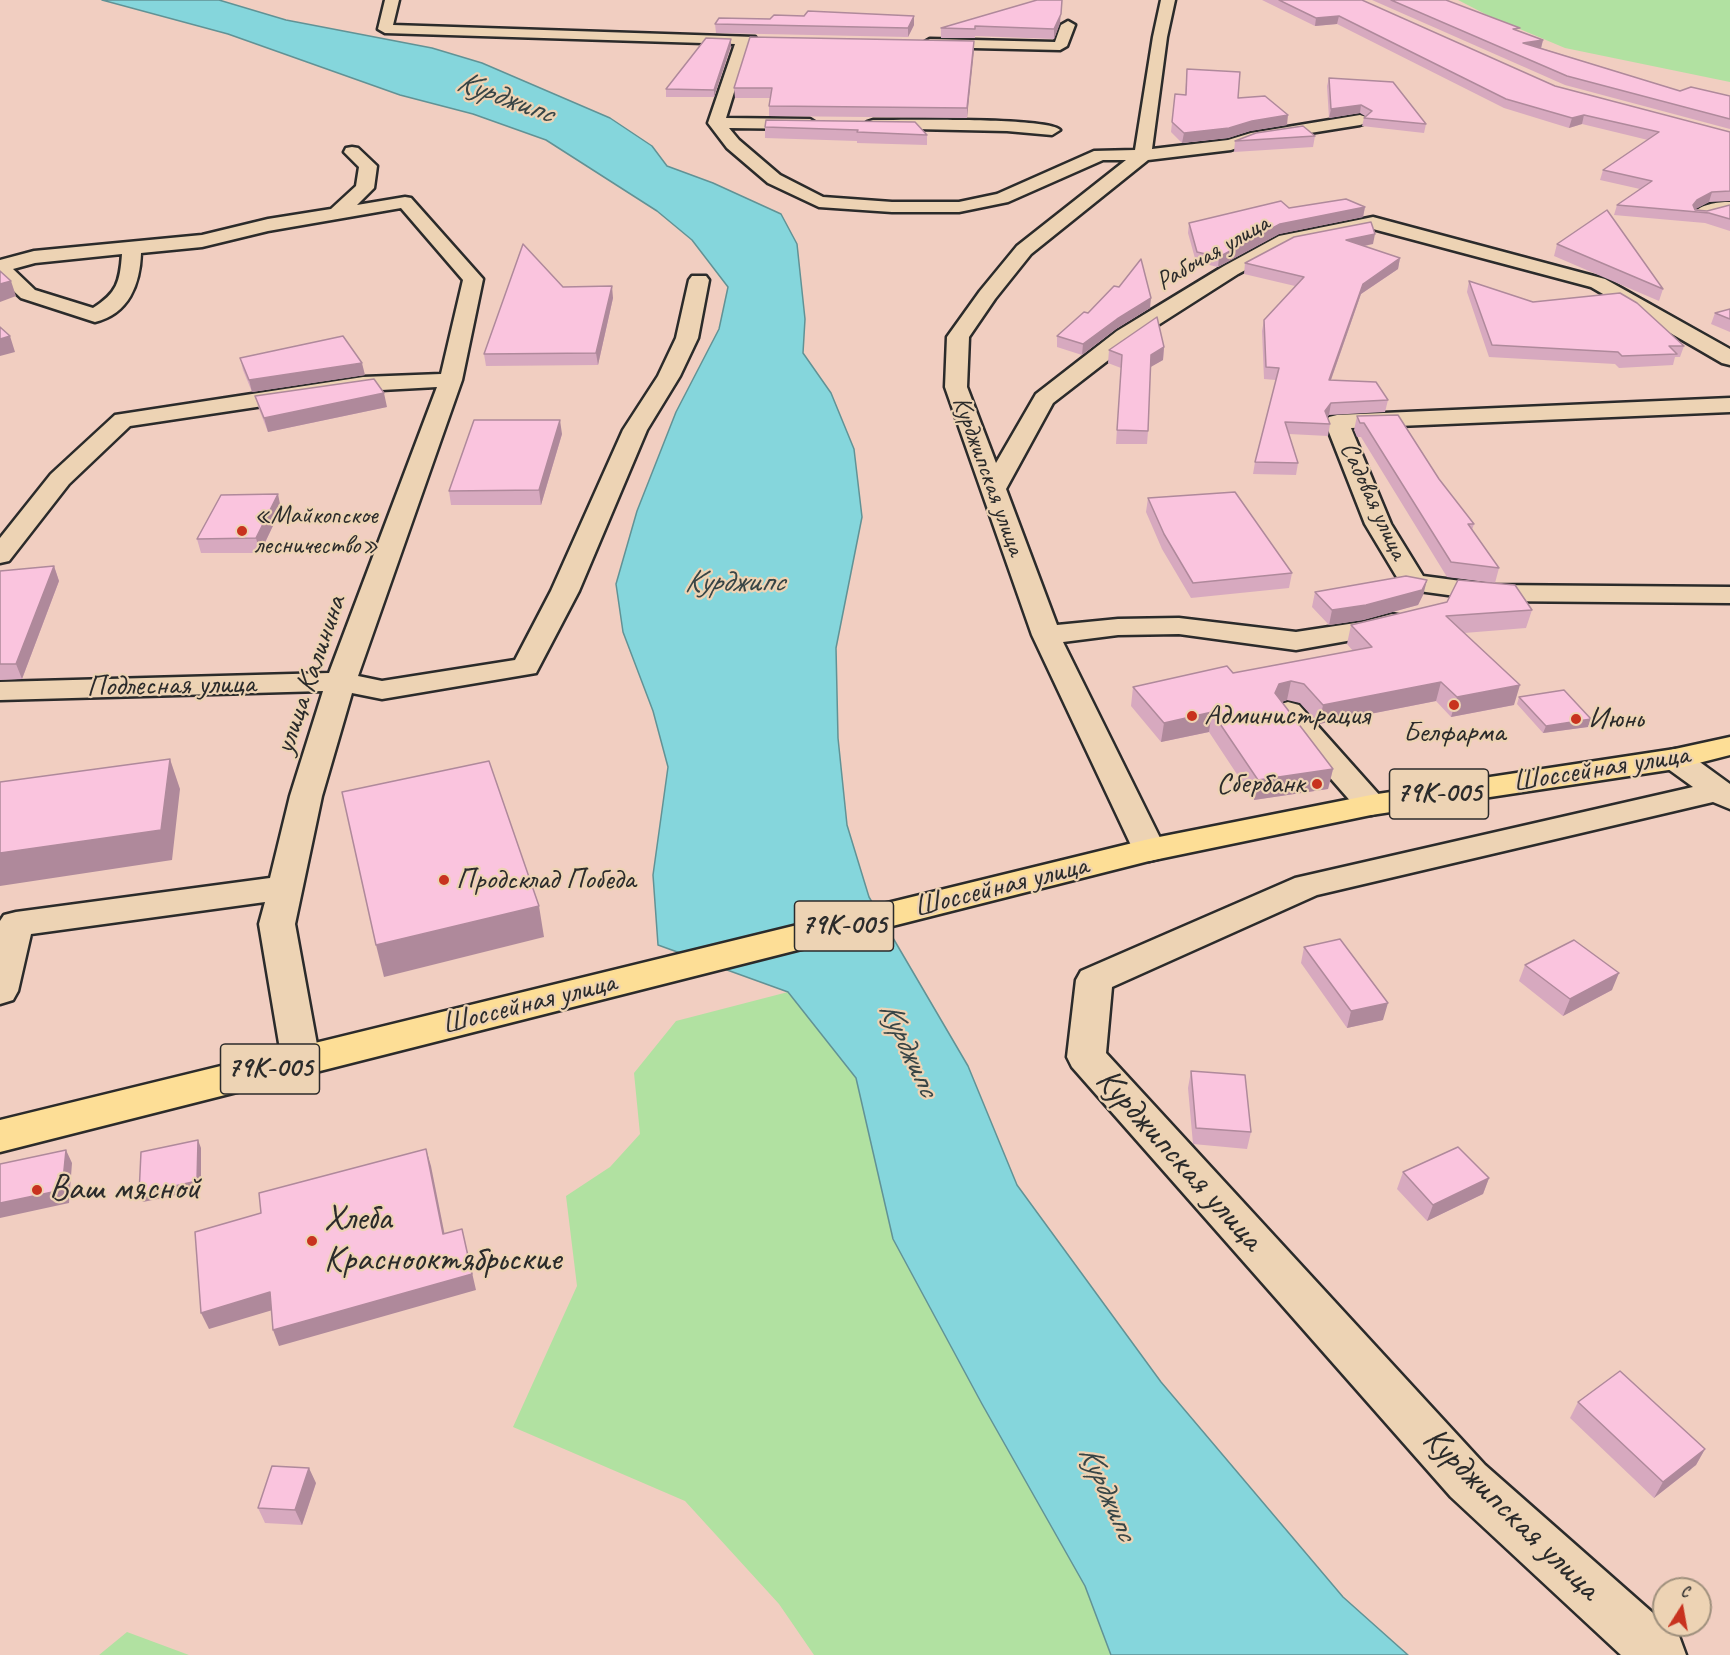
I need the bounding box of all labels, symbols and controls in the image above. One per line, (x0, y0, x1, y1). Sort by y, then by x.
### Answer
water label: Курджипс (452, 63, 558, 133)
street label: Рабочая улица (1151, 208, 1275, 298)
street label: Курджипская улица (945, 392, 1031, 560)
street label: Садовая улица (1332, 437, 1414, 565)
place label: «Майкопское лесничество» (254, 500, 378, 562)
marker: «Майкопское лесничество» (235, 524, 249, 538)
water label: Курджипс (684, 564, 784, 602)
street label: улица Калинина (267, 591, 355, 759)
street label: Подлесная улица (86, 667, 256, 705)
place label: Администрация (1204, 698, 1369, 734)
marker: Белфарма (1447, 698, 1461, 712)
place label: Июнь (1588, 701, 1643, 737)
marker: Администрация (1185, 709, 1199, 723)
marker: Июнь (1569, 712, 1583, 726)
place label: Белфарма (1403, 715, 1505, 751)
street label: Шоссейная улица (1510, 737, 1692, 801)
place label: Сбербанк (1216, 766, 1305, 802)
road number: 79К-005 (1390, 769, 1488, 819)
marker: Сбербанк (1310, 777, 1324, 791)
street label: Шоссейная улица (910, 848, 1092, 926)
place label: Продсклад Победа (456, 862, 635, 898)
marker: Продсклад Победа (437, 873, 451, 887)
road number: 79К-005 (794, 901, 894, 951)
street label: Шоссейная улица (438, 965, 620, 1043)
water label: Курджипс (870, 996, 946, 1102)
road number: 79К-005 (220, 1044, 320, 1094)
street label: Курджипская улица (1086, 1060, 1272, 1260)
place label: Ваш мясной (49, 1168, 200, 1212)
marker: Ваш мясной (30, 1183, 44, 1197)
place label: Хлеба Краснооктябрьские (324, 1198, 561, 1283)
marker: Хлеба Краснооктябрьские (305, 1234, 319, 1248)
street label: Курджипская улица (1413, 1418, 1609, 1610)
water label: Курджипс (1069, 1440, 1145, 1546)
north arrow (1652, 1577, 1712, 1637)
text: С (1679, 1581, 1691, 1602)

